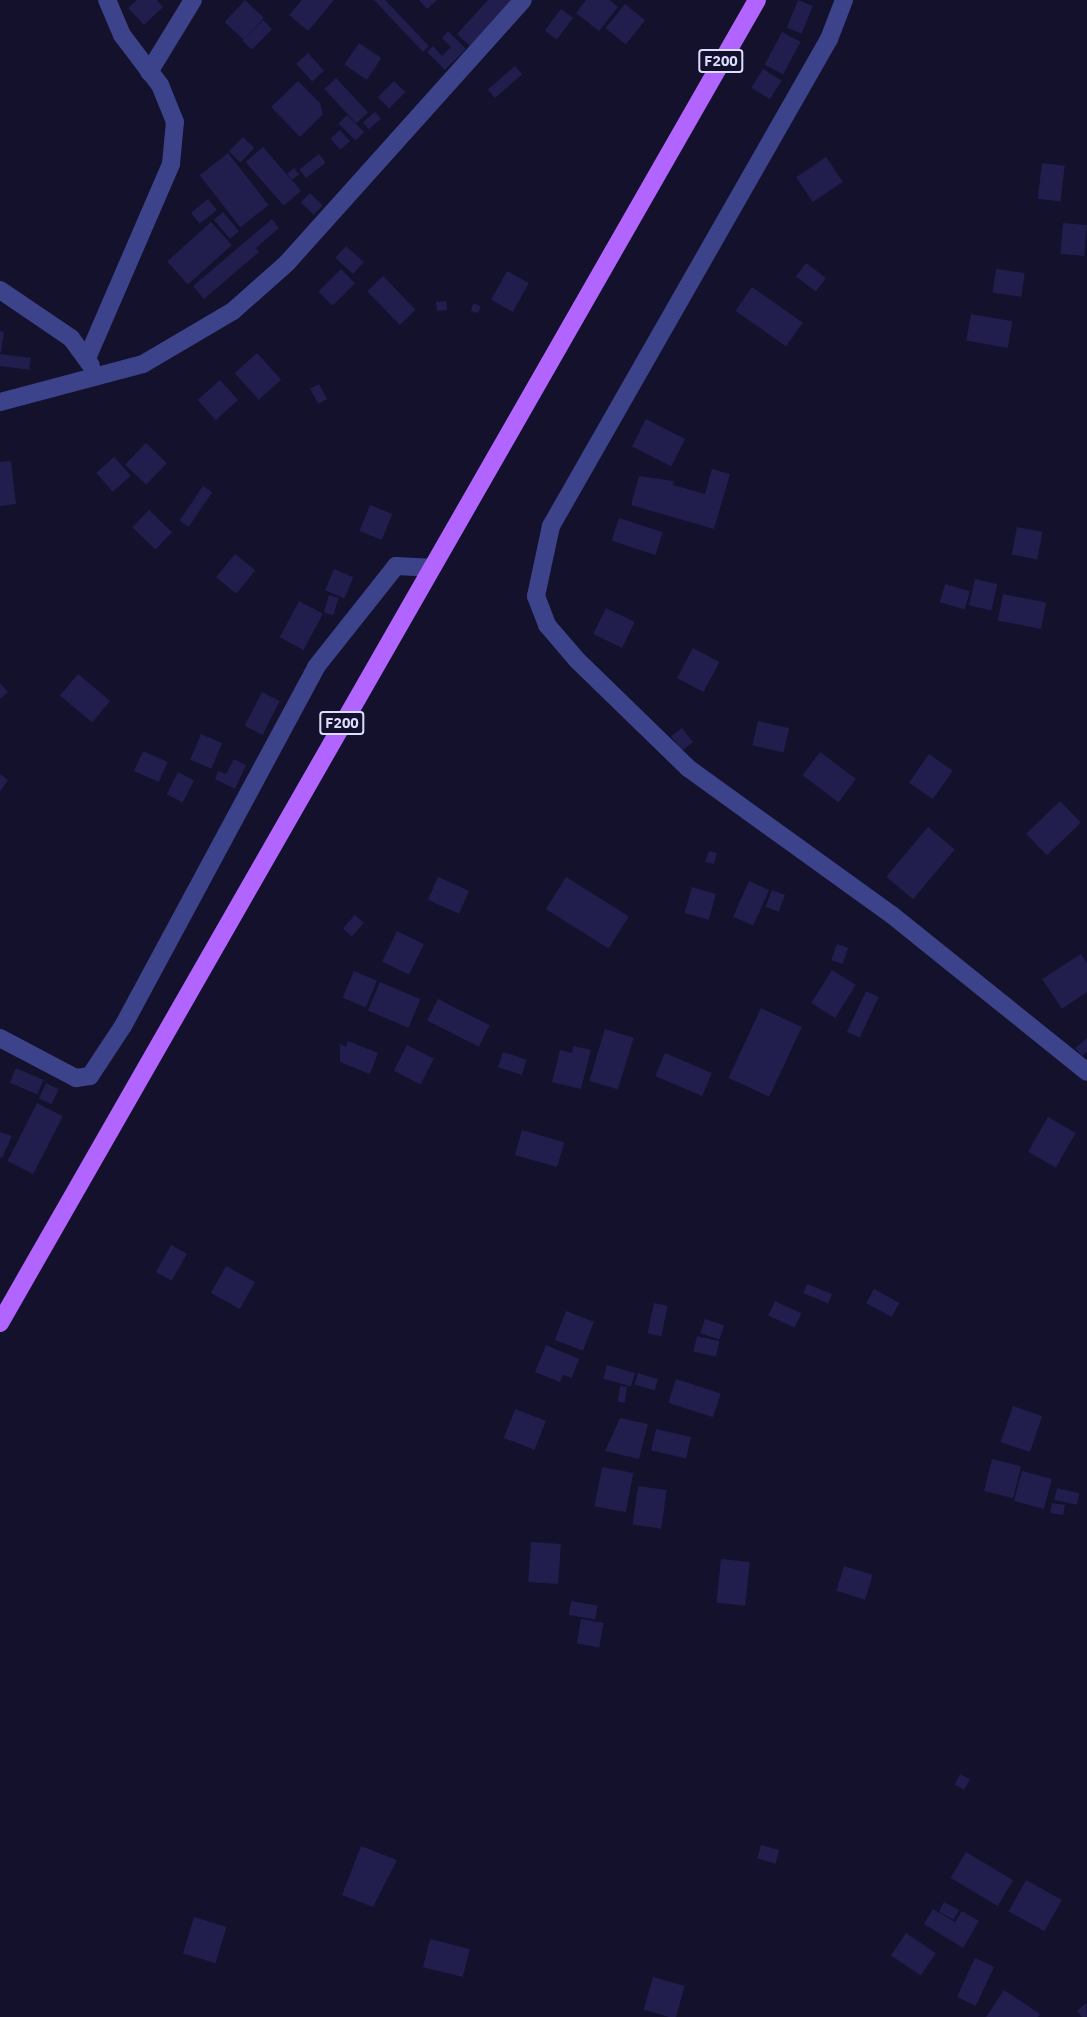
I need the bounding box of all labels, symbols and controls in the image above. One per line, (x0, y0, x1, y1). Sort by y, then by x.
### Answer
road number: F200 (697, 50, 745, 72)
road number: F200 (318, 712, 366, 734)

